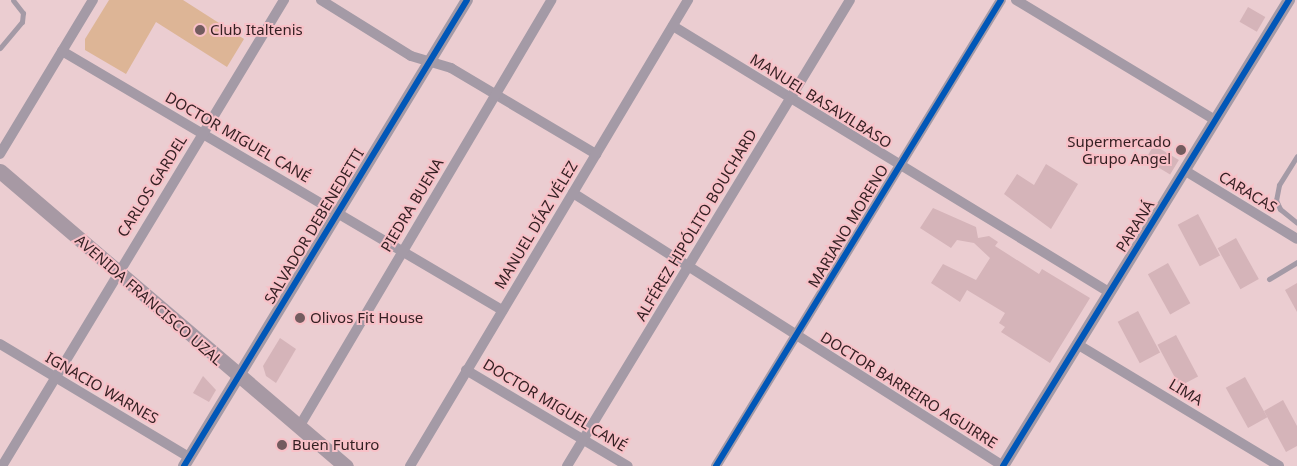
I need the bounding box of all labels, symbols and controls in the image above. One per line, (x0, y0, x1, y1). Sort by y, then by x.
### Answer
place label: Club Italtenis (210, 21, 303, 39)
marker: Club Italtenis (194, 24, 206, 36)
street label: MANUEL BASAVILBASO (747, 50, 895, 152)
street label: DOCTOR MIGUEL CANÉ (162, 88, 314, 186)
street label: ALFÉREZ HIPÓLITO BOUCHARD (632, 126, 760, 324)
street label: CARLOS GARDEL (113, 132, 191, 240)
place label: Supermercado Grupo Angel (1067, 132, 1171, 167)
marker: Supermercado Grupo Angel (1175, 144, 1187, 156)
street label: SALVADOR DEBENEDETTI (261, 145, 367, 307)
street label: PIEDRA BUENA (377, 155, 447, 255)
street label: MANUEL DÍAZ VÉLEZ (491, 158, 581, 292)
street label: MARIANO MORENO (804, 161, 892, 291)
street label: CARACAS (1216, 168, 1280, 216)
street label: PARANÁ (1112, 197, 1158, 255)
street label: AVENIDA FRANCISCO UZAL (72, 231, 226, 369)
place label: Olivos Fit House (310, 309, 423, 327)
marker: Olivos Fit House (294, 312, 306, 324)
street label: DOCTOR BARREIRO AGUIRRE (817, 328, 1001, 452)
street label: IGNACIO WARNES (42, 348, 162, 428)
street label: DOCTOR MIGUEL CANÉ (480, 355, 630, 455)
street label: LIMA (1166, 375, 1206, 409)
place label: Buen Futuro (292, 436, 379, 454)
marker: Buen Futuro (276, 439, 288, 451)

